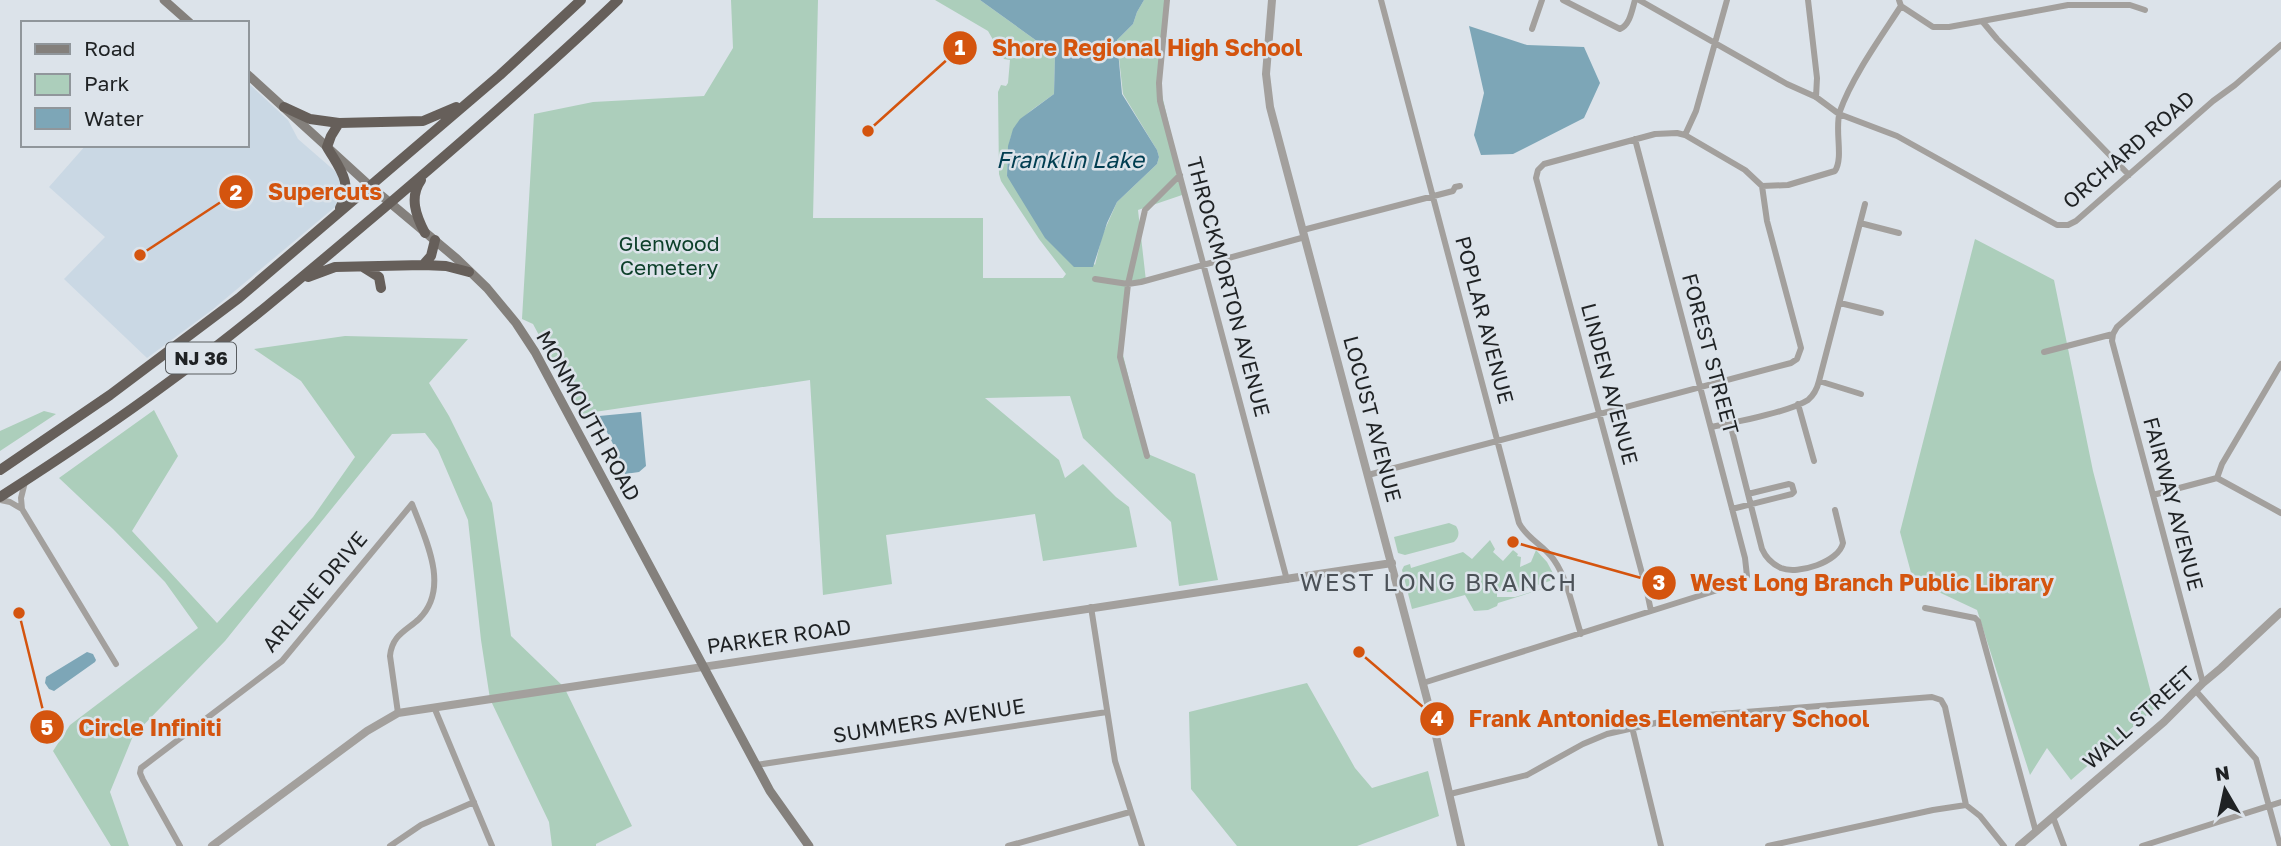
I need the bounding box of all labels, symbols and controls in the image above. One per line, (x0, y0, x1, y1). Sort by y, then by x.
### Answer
legend (21, 21, 248, 147)
callout: Shore Regional High School (943, 26, 1317, 70)
text: Shore Regional High School (992, 33, 1303, 61)
text: 1 (955, 34, 966, 60)
text: Road (84, 35, 135, 61)
text: Park (84, 70, 130, 96)
street label: ORCHARD ROAD (2057, 85, 2200, 214)
text: Water (84, 105, 144, 131)
water label: Franklin Lake (996, 145, 1146, 173)
street label: THROCKMORTON AVENUE (1182, 154, 1276, 419)
callout: Supercuts (219, 170, 396, 214)
text: Supercuts (268, 177, 382, 205)
text: 2 (230, 179, 243, 205)
park label: Glenwood Cemetery (618, 230, 720, 280)
street label: POPLAR AVENUE (1450, 233, 1520, 406)
street label: FOREST STREET (1677, 270, 1745, 437)
street label: LINDEN AVENUE (1576, 300, 1644, 467)
street label: MONMOUTH ROAD (531, 326, 647, 505)
street label: LOCUST AVENUE (1338, 333, 1408, 505)
road number: NJ 36 (166, 342, 236, 374)
street label: FAIRWAY AVENUE (2138, 414, 2210, 594)
street label: ARLENE DRIVE (256, 526, 372, 657)
callout: West Long Branch Public Library (1641, 561, 2068, 605)
district label: WEST LONG BRANCH (1300, 567, 1578, 596)
text: West Long Branch Public Library (1690, 568, 2054, 596)
text: 3 (1653, 569, 1665, 595)
street label: PARKER ROAD (705, 613, 853, 659)
street label: WALL STREET (2077, 660, 2200, 774)
street label: SUMMERS AVENUE (831, 692, 1027, 748)
callout: Frank Antonides Elementary School (1420, 697, 1884, 741)
text: Frank Antonides Elementary School (1468, 704, 1870, 732)
callout: Circle Infiniti (29, 705, 236, 749)
text: 4 (1430, 705, 1444, 731)
text: Circle Infiniti (78, 713, 222, 741)
text: 5 (41, 714, 54, 740)
north arrow (2190, 755, 2260, 825)
text: N (2213, 760, 2231, 785)

